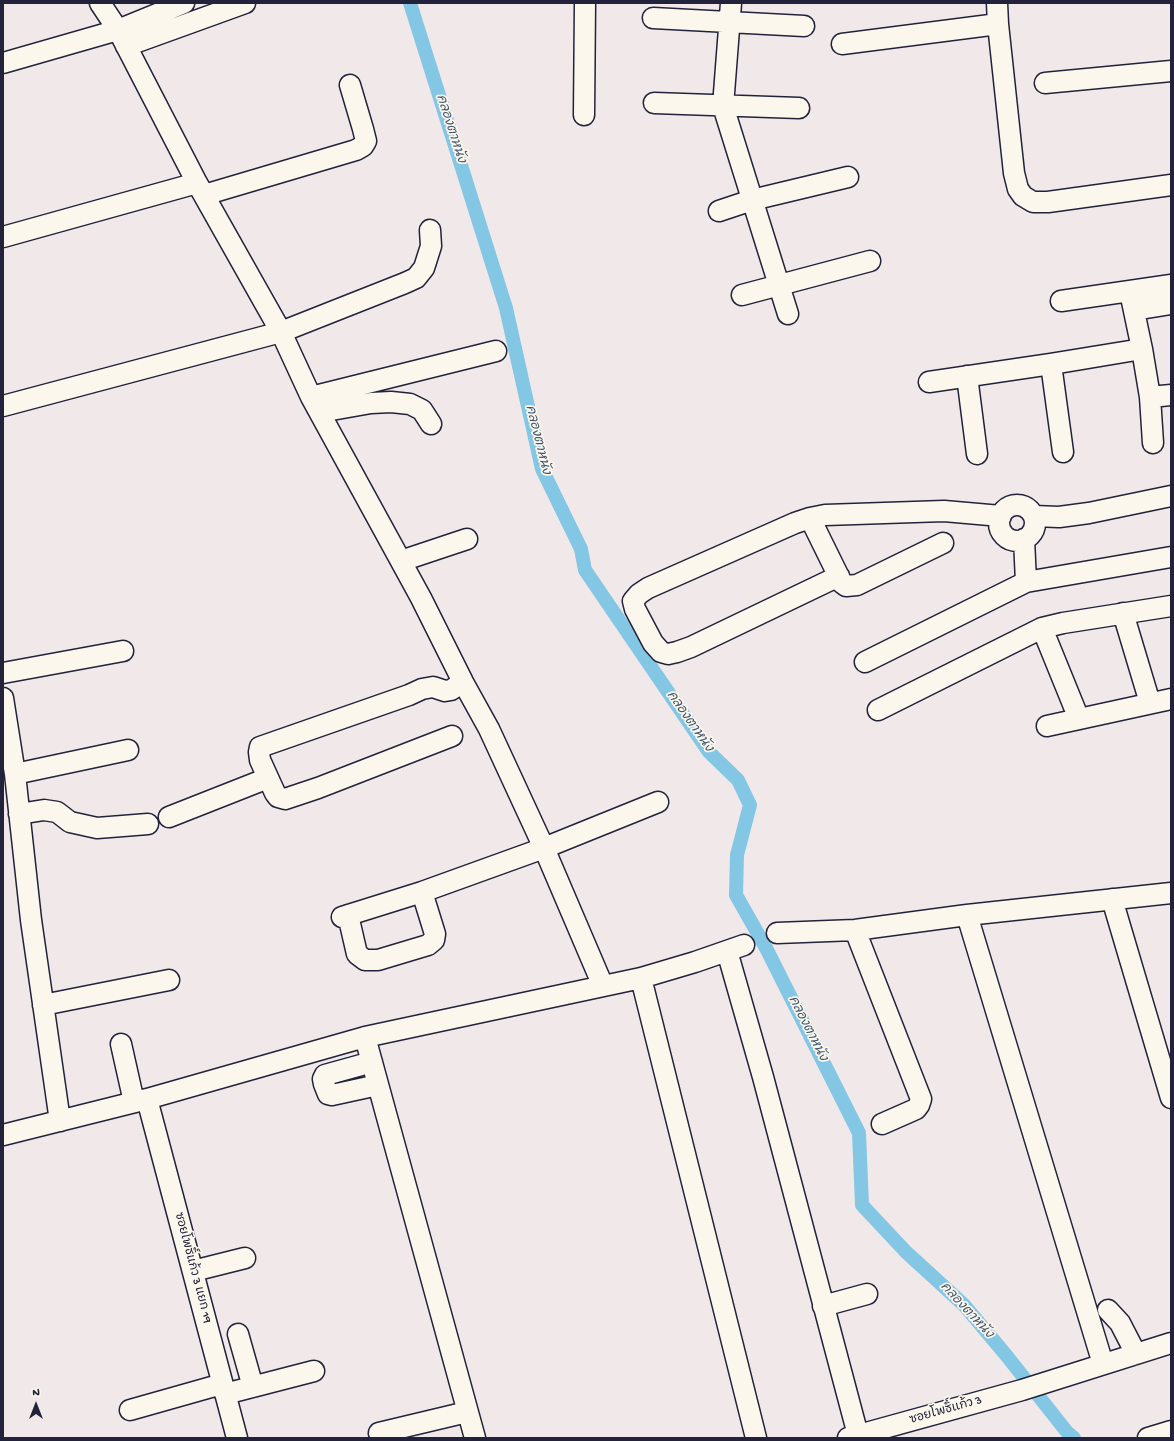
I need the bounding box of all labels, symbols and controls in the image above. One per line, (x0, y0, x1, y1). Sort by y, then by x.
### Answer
water label: คลองตาหนัง (432, 93, 468, 165)
water label: คลองตาหนัง (521, 404, 553, 476)
water label: คลองตาหนัง (662, 689, 716, 755)
water label: คลองตาหนัง (784, 994, 830, 1064)
street label: ซอยโพธิ์แก้ว 3 แยก 19 (170, 1211, 214, 1325)
water label: คลองตาหนัง (936, 1280, 996, 1342)
north arrow (16, 1385, 56, 1425)
text: N (32, 1387, 40, 1399)
street label: ซอยโพธิ์แก้ว 3 (908, 1394, 984, 1428)

